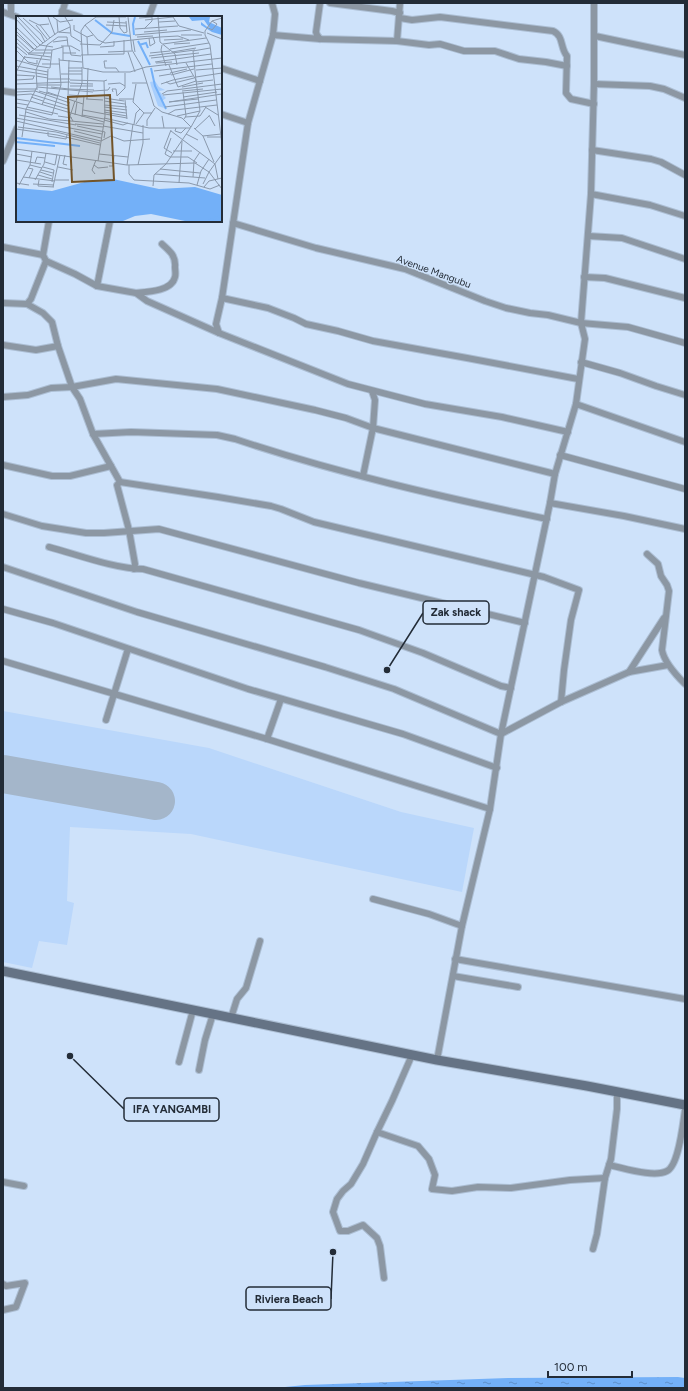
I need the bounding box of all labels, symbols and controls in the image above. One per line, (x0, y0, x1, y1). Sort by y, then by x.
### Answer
inset map (16, 16, 222, 222)
street label: Avenue Mangubu (395, 252, 473, 291)
callout: Zak shack (423, 601, 489, 624)
text: Zak shack (431, 606, 481, 619)
callout: IFA YANGAMBI (124, 1098, 219, 1121)
text: IFA YANGAMBI (133, 1103, 211, 1116)
callout: Riviera Beach (246, 1287, 331, 1310)
text: Riviera Beach (255, 1293, 323, 1306)
scale bar (548, 1353, 632, 1379)
text: 100 m (554, 1360, 588, 1374)

